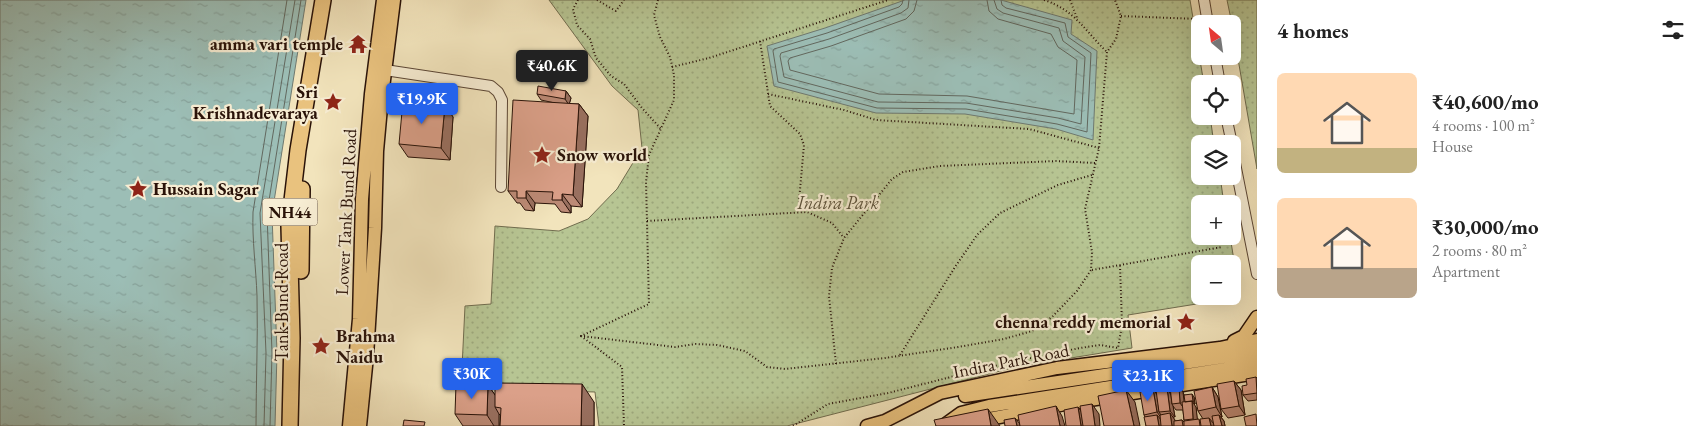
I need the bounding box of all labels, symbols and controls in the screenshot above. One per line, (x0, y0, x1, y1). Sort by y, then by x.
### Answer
north arrow (1191, 15, 1241, 65)
map controls (1191, 15, 1241, 305)
icon: filters (1659, 16, 1687, 44)
text: 4 homes (1277, 17, 1349, 44)
place label: amma vari temple (210, 32, 343, 55)
temple icon: amma vari temple (347, 33, 369, 55)
pin: ₹40.6K (511, 49, 593, 92)
text: ₹40.6K (527, 55, 577, 76)
button: locate (1191, 75, 1241, 125)
place label: Sri Krishnadevaraya (193, 80, 319, 124)
pin: ₹19.9K (381, 82, 463, 125)
text: ₹19.9K (397, 88, 447, 109)
text: ₹40,600/mo (1432, 88, 1539, 115)
place icon: Sri Krishnadevaraya (322, 91, 344, 113)
icon: home (1317, 93, 1377, 153)
text: 4 rooms · 100 m² (1432, 115, 1535, 136)
street label: Lower Tank Bund Road (330, 127, 361, 296)
button: layers (1191, 135, 1241, 185)
text: House (1432, 136, 1473, 157)
place label: Snow world (557, 143, 647, 166)
place icon: Snow world (531, 144, 553, 166)
place label: Hussain Sagar (153, 177, 259, 200)
place icon: Hussain Sagar (127, 178, 149, 200)
park label: Indira Park (796, 191, 879, 214)
button: + (1191, 195, 1241, 245)
road number: NH44 (262, 198, 318, 226)
text: ₹30,000/mo (1432, 213, 1539, 240)
icon: home (1317, 218, 1377, 278)
text: 2 rooms · 80 m² (1432, 240, 1527, 261)
street label: Tank Bund Road (270, 242, 293, 361)
button: − (1191, 255, 1241, 305)
text: Apartment (1432, 261, 1500, 282)
place label: chenna reddy memorial (995, 310, 1171, 333)
place icon: chenna reddy memorial (1175, 311, 1197, 333)
place label: Brahma Naidu (336, 324, 395, 368)
place icon: Brahma Naidu (310, 335, 332, 357)
street label: Indira Park Road (951, 338, 1072, 383)
pin: ₹30K (442, 358, 502, 400)
pin: ₹23.1K (1107, 360, 1189, 402)
text: ₹30K (453, 363, 491, 384)
text: ₹23.1K (1123, 365, 1173, 386)

